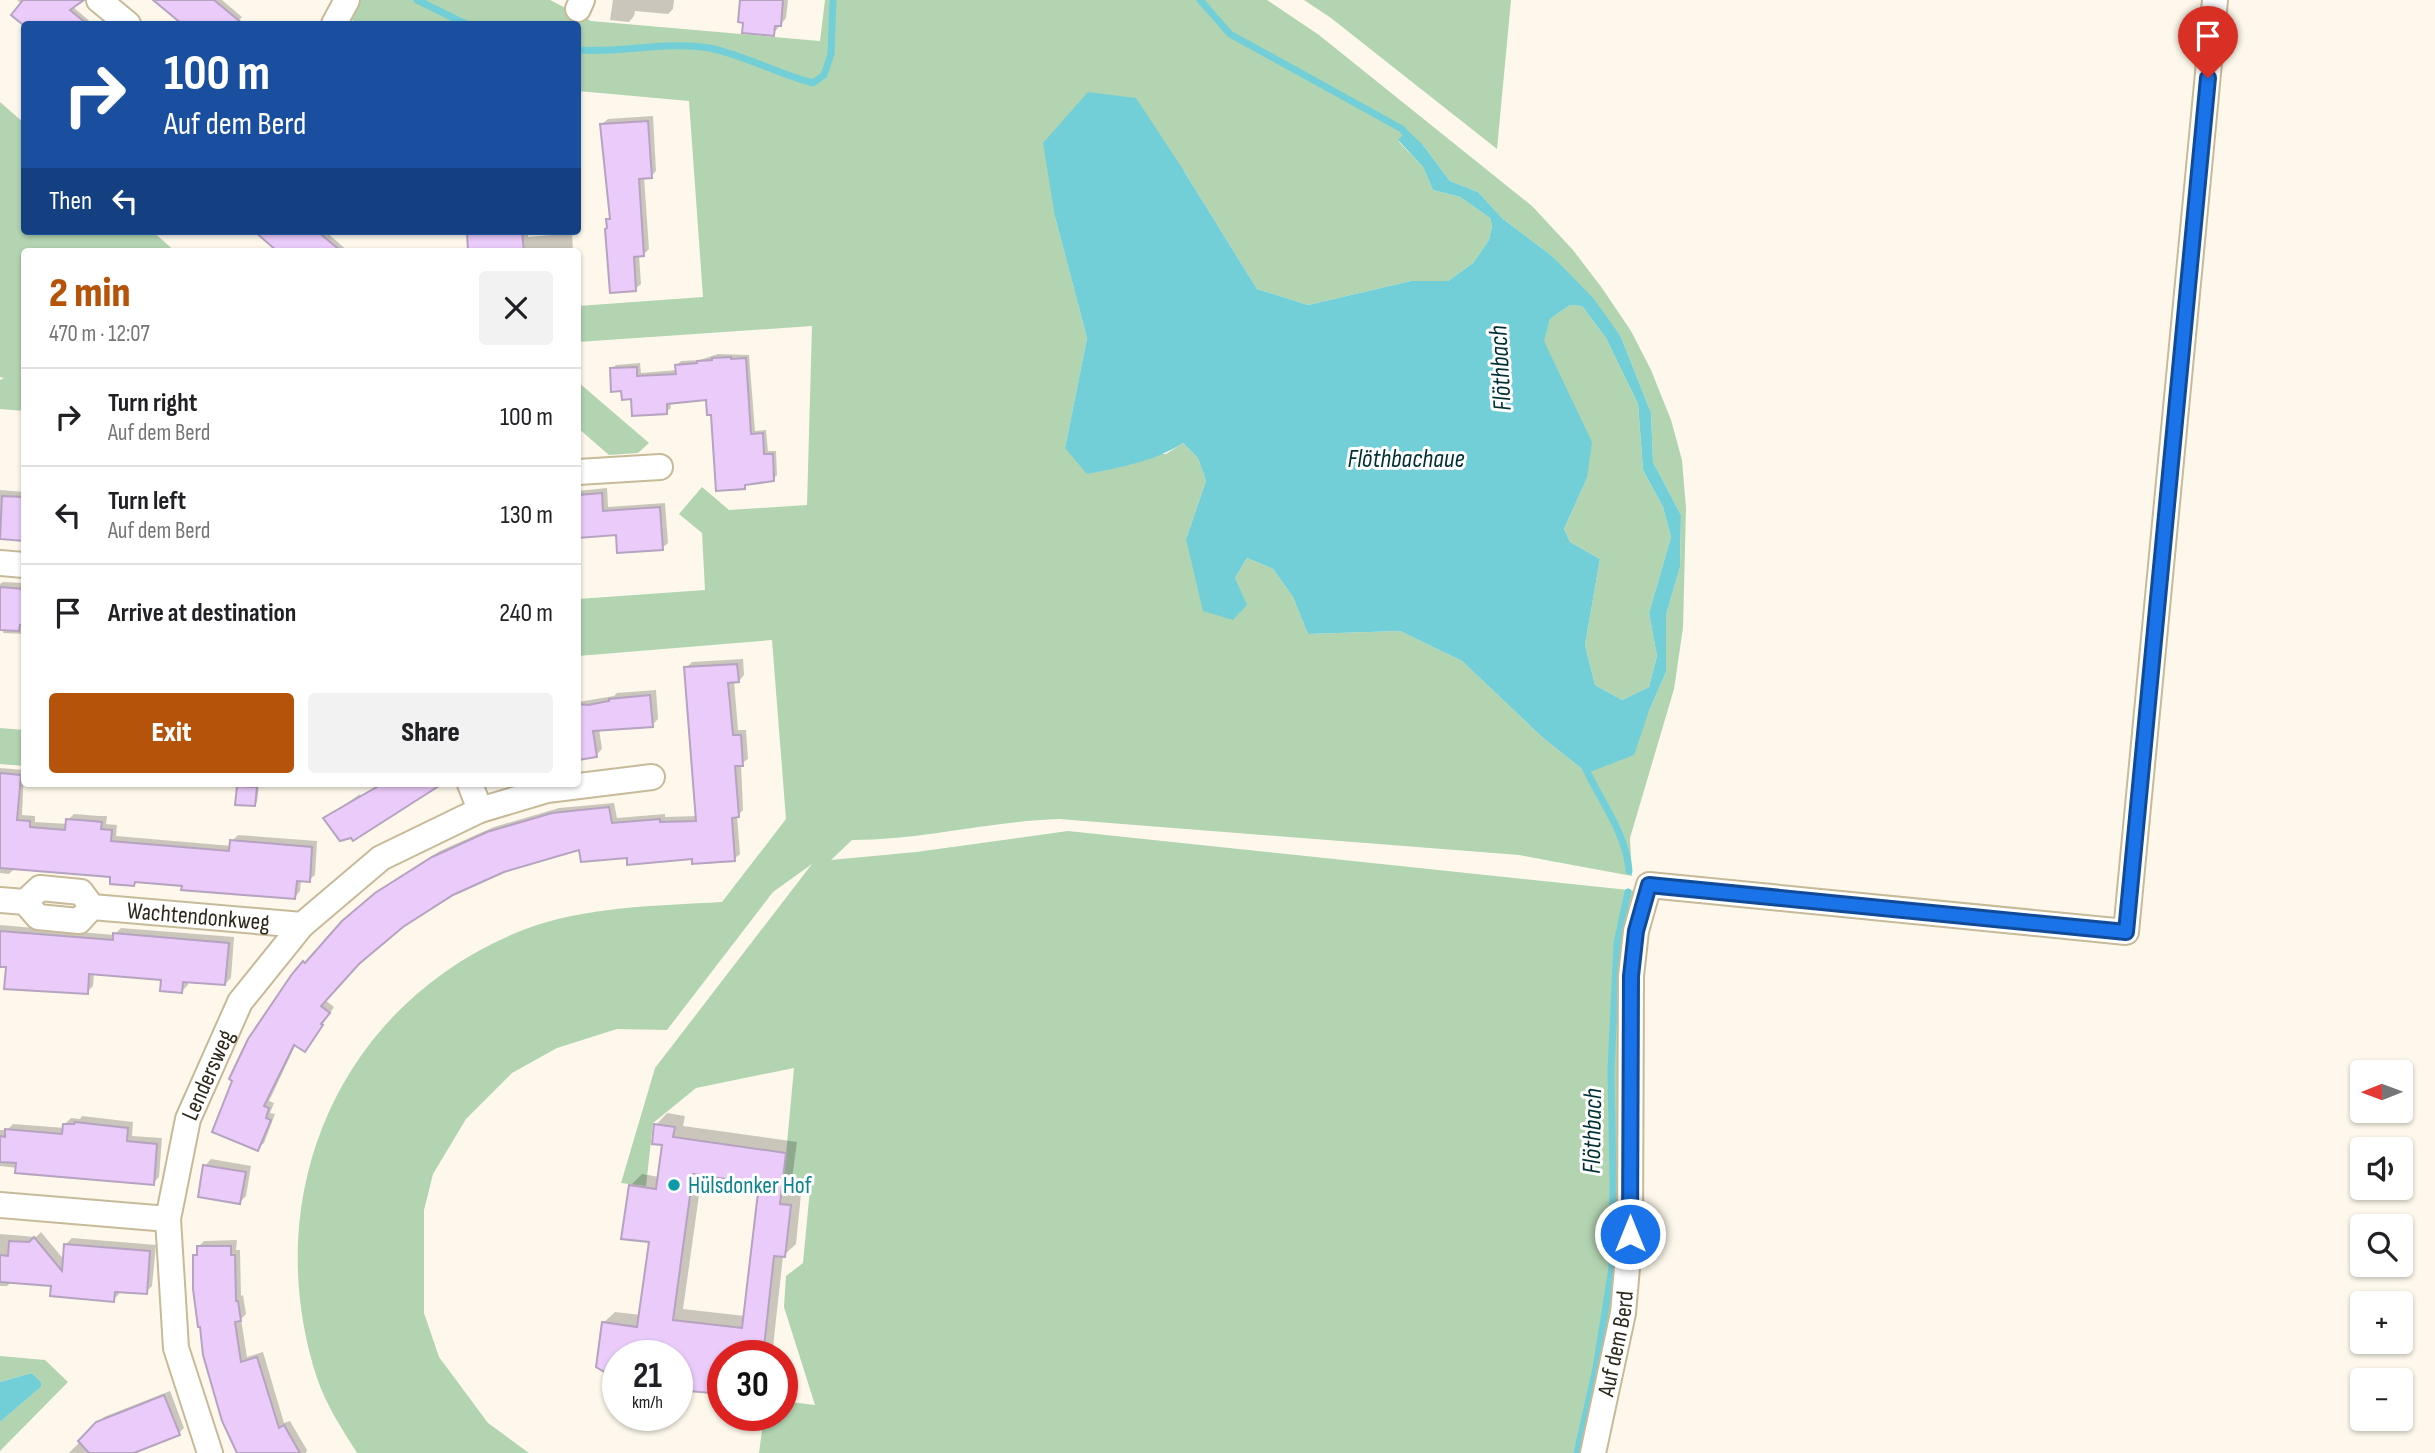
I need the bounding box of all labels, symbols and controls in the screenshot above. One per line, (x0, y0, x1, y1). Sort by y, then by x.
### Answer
pin (2178, 6, 2238, 78)
icon: arrive (2189, 17, 2227, 55)
text: 100 m (164, 45, 270, 104)
icon: right (49, 49, 140, 140)
text: Auf dem Berd (164, 105, 306, 144)
icon: left (106, 182, 144, 220)
text: Then (49, 186, 92, 217)
text: 2 min (49, 268, 130, 319)
button: close (479, 271, 553, 345)
text: 470 m · 12:07 (49, 320, 150, 348)
water label: Flöthbach (1483, 324, 1519, 412)
text: Turn right (108, 388, 197, 419)
icon: right (49, 398, 87, 436)
text: 100 m (500, 402, 553, 433)
text: Auf dem Berd (108, 419, 210, 447)
water label: Flöthbachaue (1347, 444, 1465, 475)
text: Turn left (108, 486, 186, 517)
icon: left (49, 496, 87, 534)
text: 130 m (501, 500, 553, 531)
text: Auf dem Berd (108, 517, 210, 545)
icon: arrive (49, 594, 87, 632)
text: Arrive at destination (108, 598, 296, 629)
text: 240 m (499, 598, 553, 629)
button: Exit (49, 693, 294, 773)
button: Share (308, 693, 553, 773)
street label: Wachtendonkweg (126, 896, 271, 937)
street label: Lendersweg (175, 1025, 240, 1125)
north arrow (2350, 1060, 2413, 1124)
map controls (2350, 1060, 2413, 1431)
water label: Flöthbach (1577, 1088, 1609, 1174)
button: sound (2350, 1137, 2413, 1200)
place label: Hülsdonker Hof (688, 1171, 813, 1200)
marker: Hülsdonker Hof (666, 1177, 682, 1193)
position arrow (1593, 1197, 1667, 1271)
button: search (2350, 1214, 2413, 1277)
street label: Auf dem Berd (1591, 1290, 1639, 1400)
button: + (2350, 1291, 2413, 1354)
speed limit sign: 30 (707, 1340, 798, 1431)
text: 21 (633, 1355, 662, 1398)
button: − (2350, 1368, 2413, 1431)
text: km/h (632, 1392, 663, 1413)

